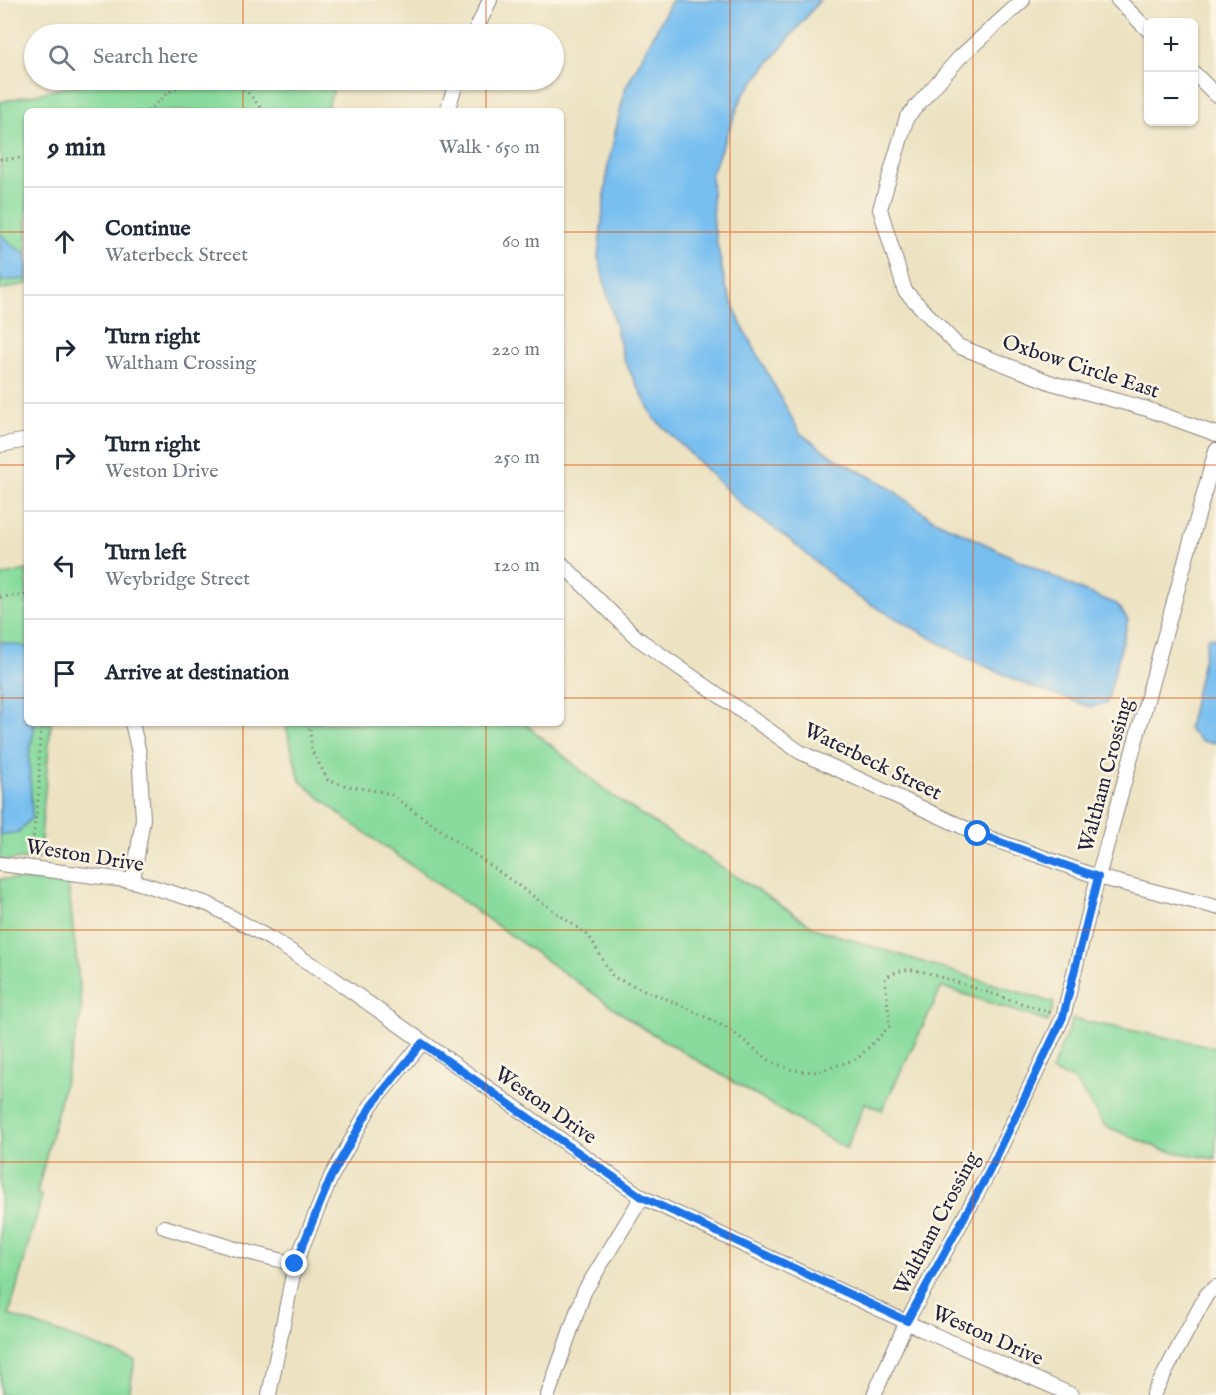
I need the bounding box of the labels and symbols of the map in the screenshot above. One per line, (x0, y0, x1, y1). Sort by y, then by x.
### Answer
street label: Oxbow Circle East (999, 329, 1163, 406)
street label: Waltham Crossing (1073, 695, 1140, 856)
street label: Waterbeck Street (799, 717, 946, 807)
route start (964, 820, 990, 846)
street label: Weston Drive (24, 834, 146, 879)
street label: Weston Drive (489, 1061, 602, 1152)
street label: Waltham Crossing (888, 1147, 987, 1300)
route end (281, 1250, 307, 1276)
street label: Weston Drive (928, 1300, 1048, 1373)

